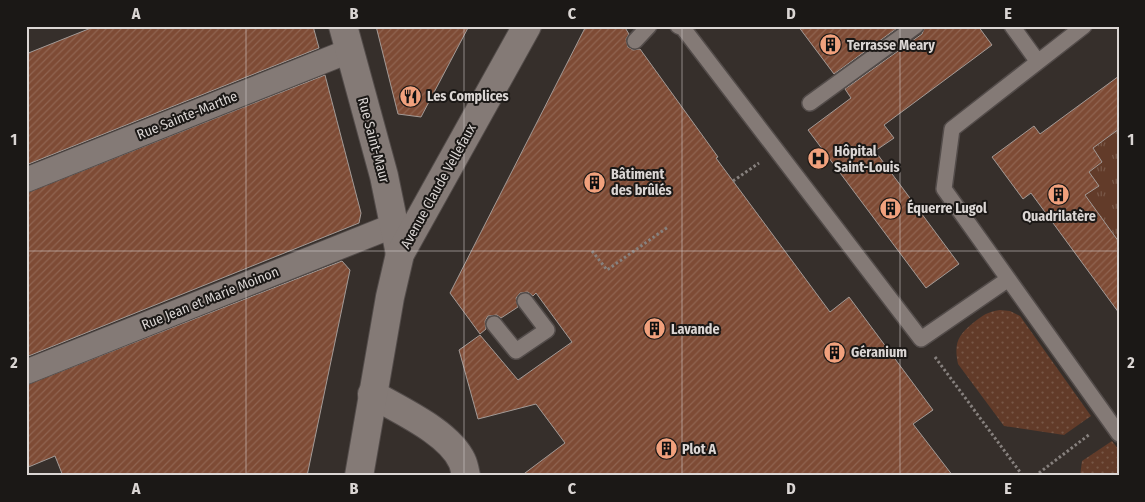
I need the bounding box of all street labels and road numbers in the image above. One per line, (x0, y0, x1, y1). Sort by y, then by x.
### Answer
street label: Rue Sainte-Marthe (134, 88, 240, 143)
street label: Rue Saint-Maur (354, 95, 393, 185)
street label: Avenue Claude Vellefaux (397, 120, 480, 252)
street label: Rue Jean et Marie Moinon (139, 263, 281, 334)

